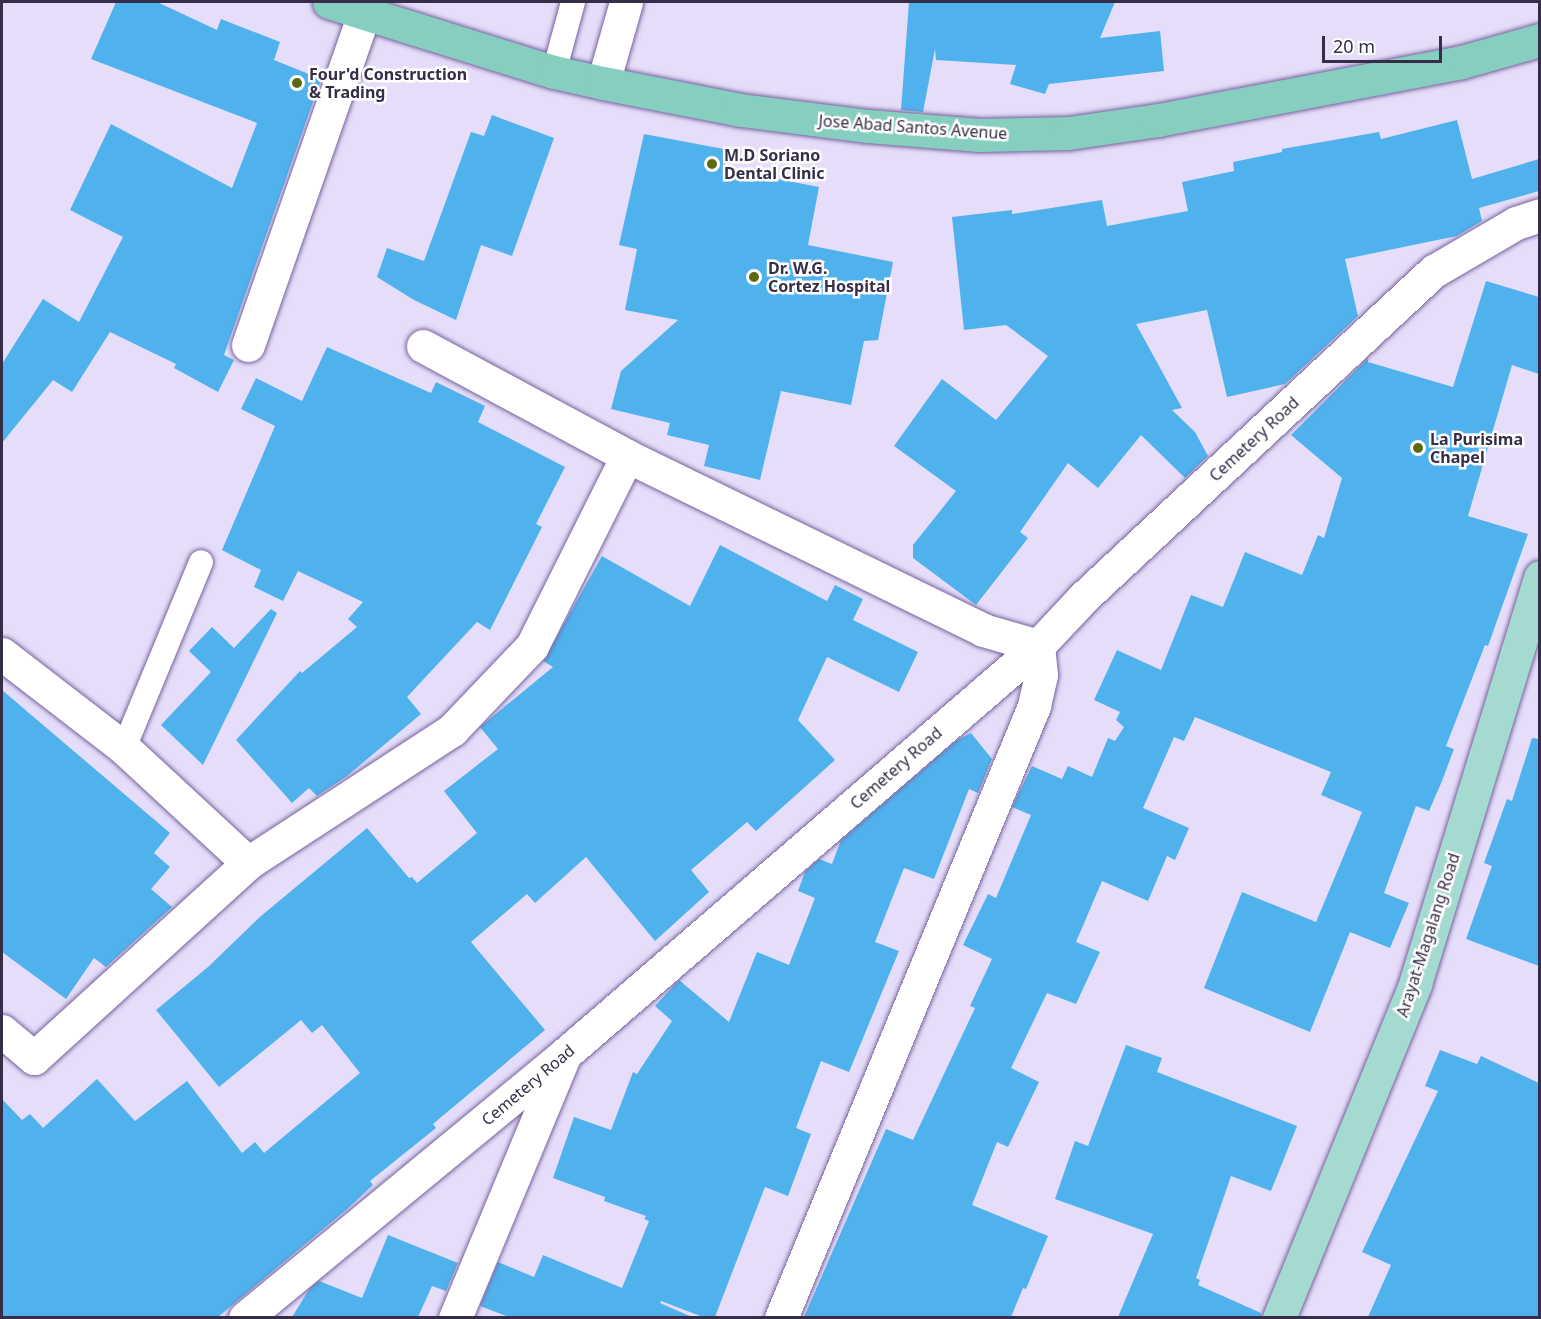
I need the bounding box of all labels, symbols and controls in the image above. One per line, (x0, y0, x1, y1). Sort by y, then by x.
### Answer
scale bar (1325, 24, 1445, 62)
text: 20 m (1333, 34, 1375, 58)
place label: Four'd Construction & Trading (309, 64, 467, 102)
marker: Four'd Construction & Trading (290, 76, 304, 90)
street label: Jose Abad Santos Avenue (818, 111, 1008, 143)
place label: M.D Soriano Dental Clinic (724, 145, 824, 183)
marker: M.D Soriano Dental Clinic (705, 157, 719, 171)
place label: Dr. W.G. Cortez Hospital (768, 258, 890, 296)
marker: Dr. W.G. Cortez Hospital (745, 268, 763, 286)
street label: Cemetery Road (1205, 393, 1303, 485)
place label: La Purisima Chapel (1430, 429, 1523, 467)
marker: La Purisima Chapel (1411, 441, 1425, 455)
street label: Cemetery Road (846, 723, 946, 813)
street label: Arayat-Magalang Road (1392, 851, 1464, 1019)
street label: Cemetery Road (478, 1041, 578, 1129)

